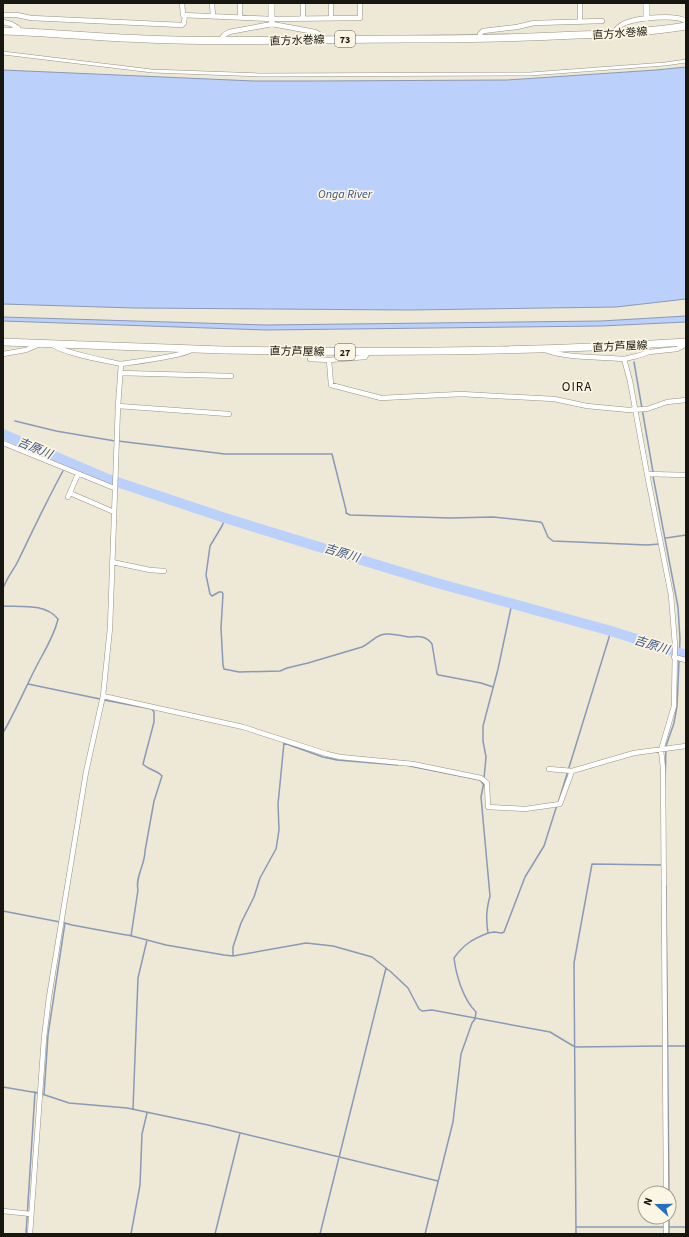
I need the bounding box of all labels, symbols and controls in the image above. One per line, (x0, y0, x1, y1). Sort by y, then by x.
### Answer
street label: 直方水巻線 (592, 24, 648, 43)
road number: 73 (335, 31, 355, 47)
street label: 直方水巻線 (269, 32, 325, 49)
water label: Onga River (318, 186, 373, 203)
street label: 直方芦屋線 (592, 338, 648, 355)
street label: 直方芦屋線 (269, 344, 325, 359)
road number: 27 (335, 344, 355, 360)
district label: OIRA (562, 378, 592, 396)
water label: 吉原川 (15, 434, 57, 464)
water label: 吉原川 (322, 540, 363, 567)
water label: 吉原川 (632, 632, 673, 659)
north arrow (637, 1185, 677, 1225)
text: N (640, 1195, 656, 1208)

